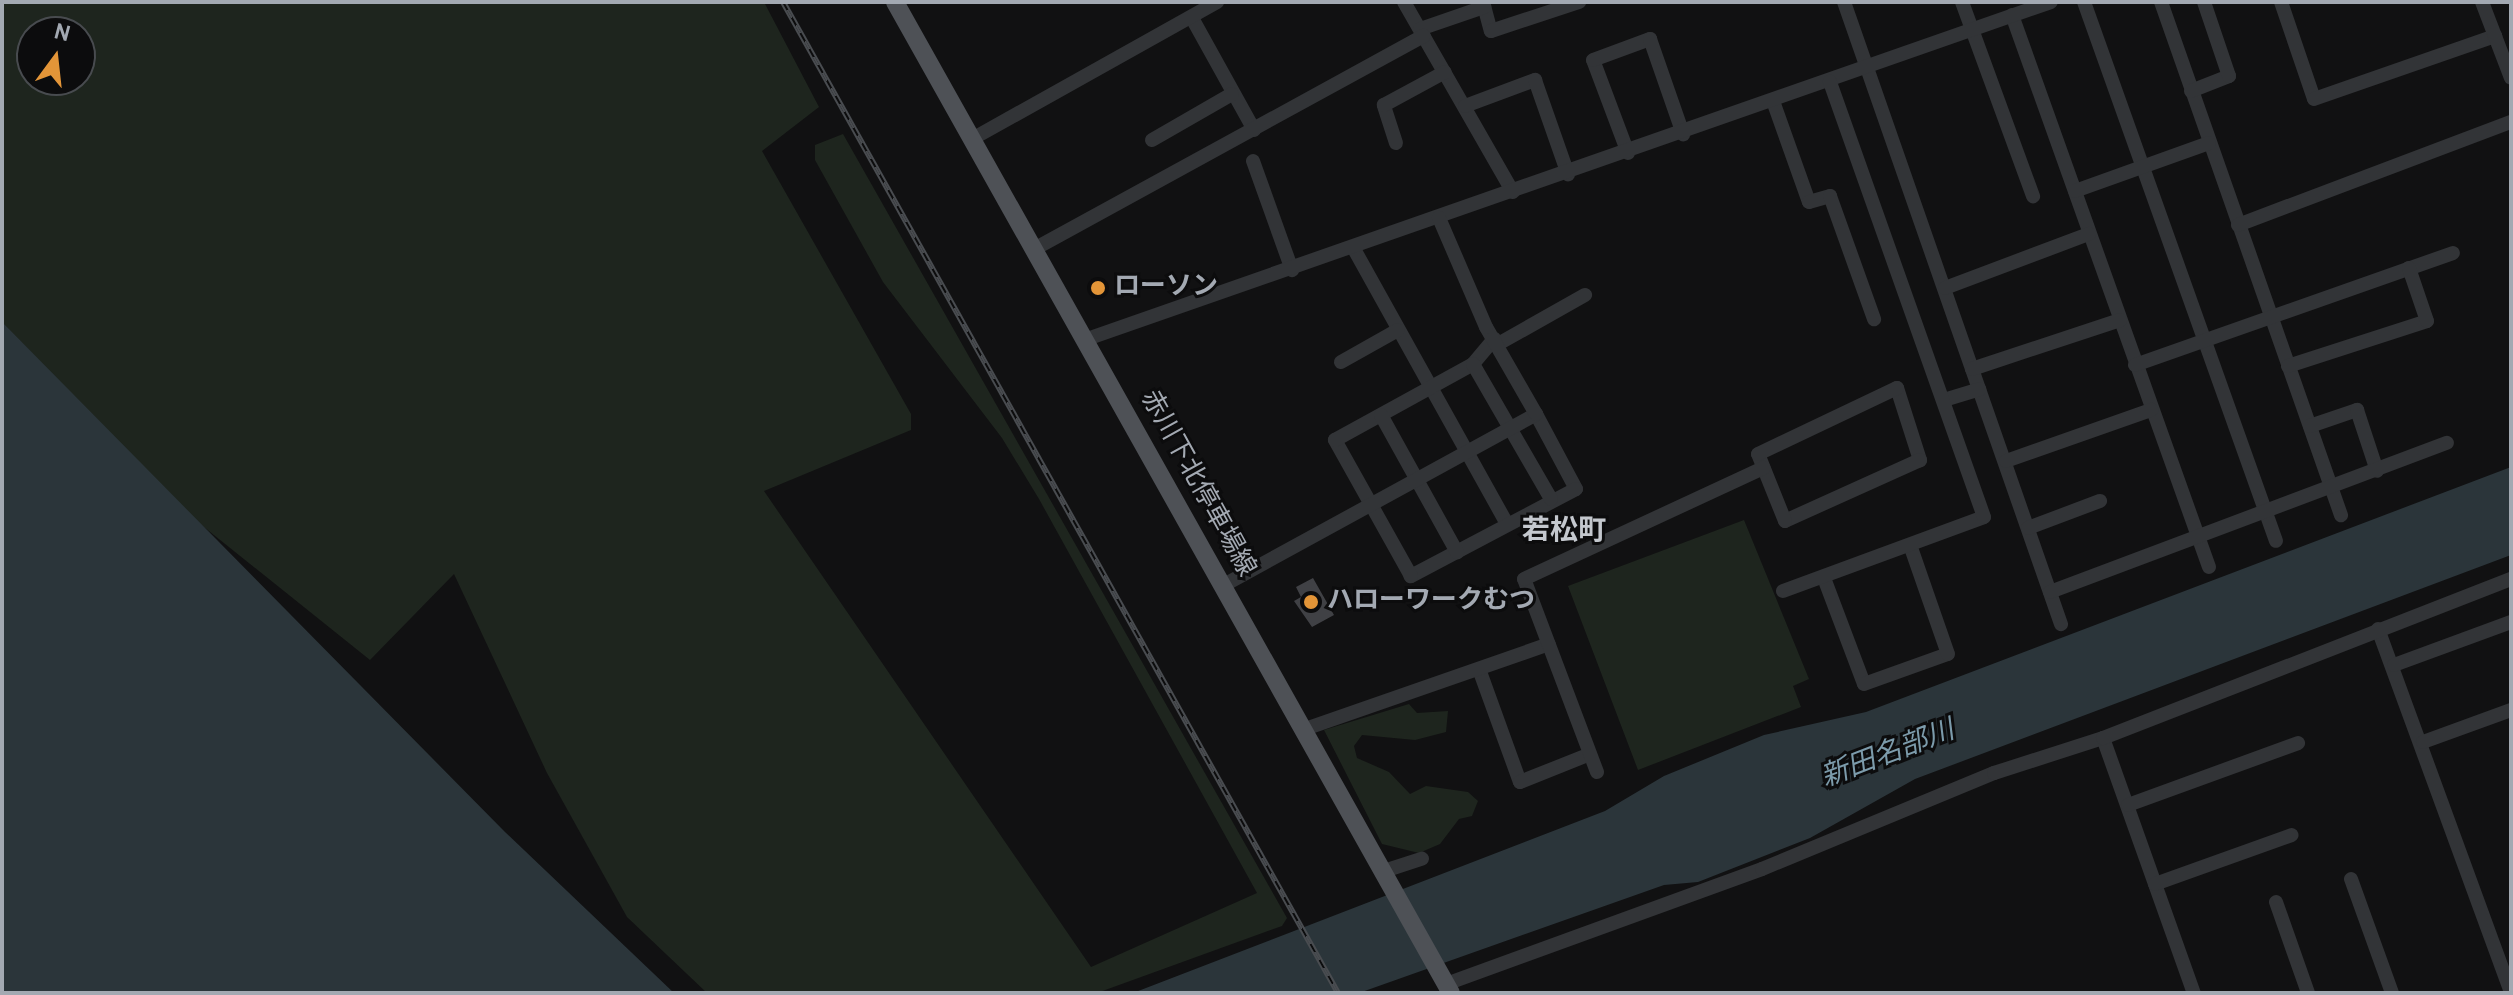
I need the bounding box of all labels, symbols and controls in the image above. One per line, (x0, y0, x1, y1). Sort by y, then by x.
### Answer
north arrow (16, 16, 96, 96)
text: N (51, 19, 73, 49)
place label: ローソン (1114, 272, 1218, 304)
marker: ローソン (1089, 279, 1107, 297)
street label: 赤川下北停車場線 (1133, 385, 1261, 583)
district label: 若松町 (1522, 515, 1606, 549)
place label: ハローワークむつ (1327, 586, 1535, 618)
marker: ハローワークむつ (1302, 593, 1320, 611)
water label: 新田名部川 (1817, 714, 1959, 796)

